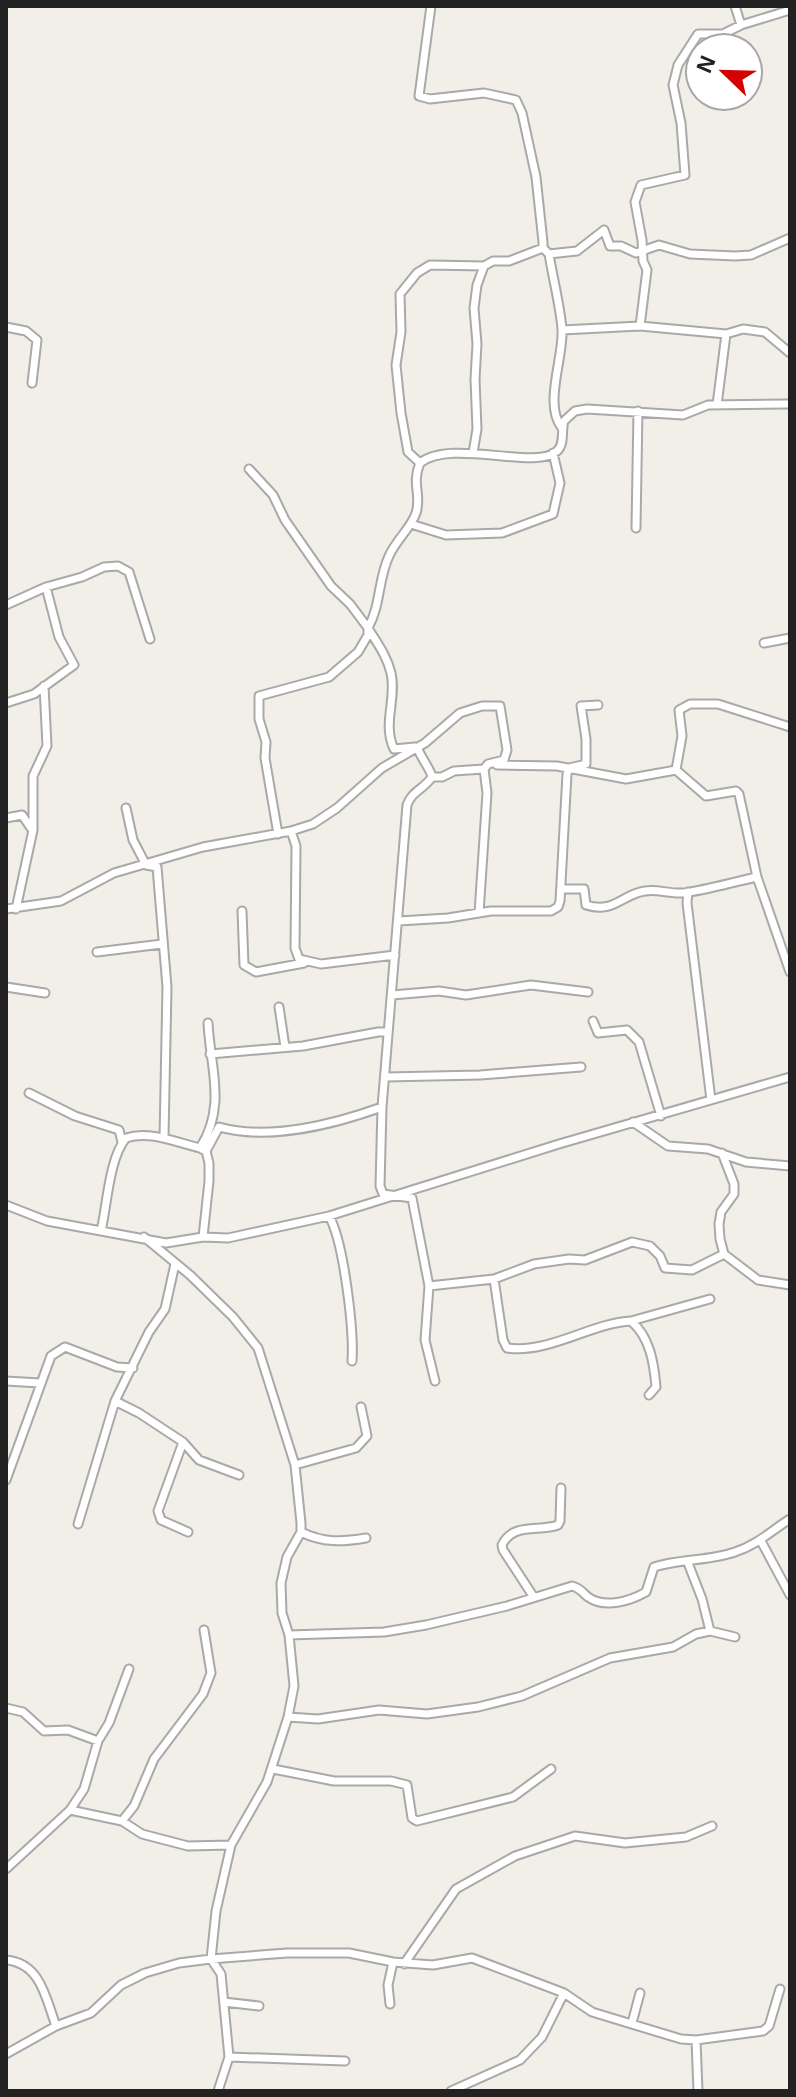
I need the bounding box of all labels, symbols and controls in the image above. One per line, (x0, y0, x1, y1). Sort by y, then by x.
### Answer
north arrow (684, 32, 764, 112)
text: N (691, 52, 721, 77)

